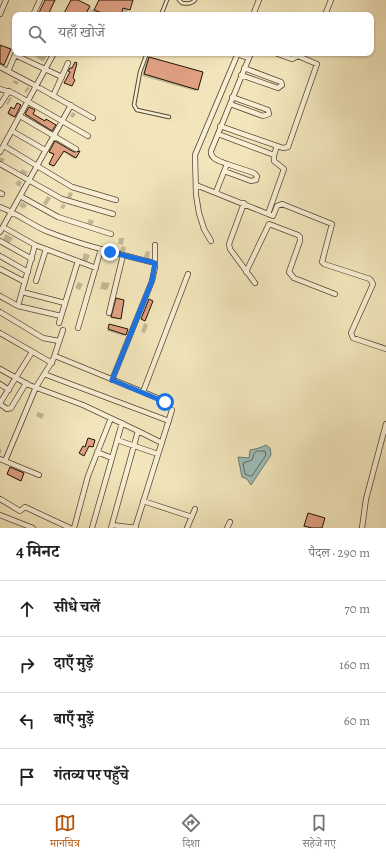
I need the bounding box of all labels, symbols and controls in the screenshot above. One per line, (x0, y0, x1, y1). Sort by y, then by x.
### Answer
search box (12, 12, 374, 56)
text: यहाँ खोजें (58, 22, 105, 42)
icon: search (26, 23, 48, 45)
route end (101, 243, 119, 261)
route start (156, 393, 174, 411)
text: 4 मिनट (16, 540, 59, 563)
text: पैदल · 290 m (309, 544, 370, 561)
text: सीधे चलें (54, 597, 100, 617)
icon: ahead (16, 598, 38, 620)
text: 70 m (344, 600, 370, 617)
text: दाएँ मुड़ें (54, 653, 93, 673)
icon: right (16, 654, 38, 676)
text: 160 m (339, 656, 370, 673)
text: बाएँ मुड़ें (54, 709, 94, 729)
icon: left (16, 710, 38, 732)
text: 60 m (344, 712, 370, 729)
text: गंतव्य पर पहुँचे (54, 765, 129, 785)
icon: arrive (16, 766, 38, 788)
tab: मानचित्र (50, 812, 80, 854)
tab: दिशा (180, 812, 202, 854)
tab: सहेजे गए (302, 812, 336, 854)

